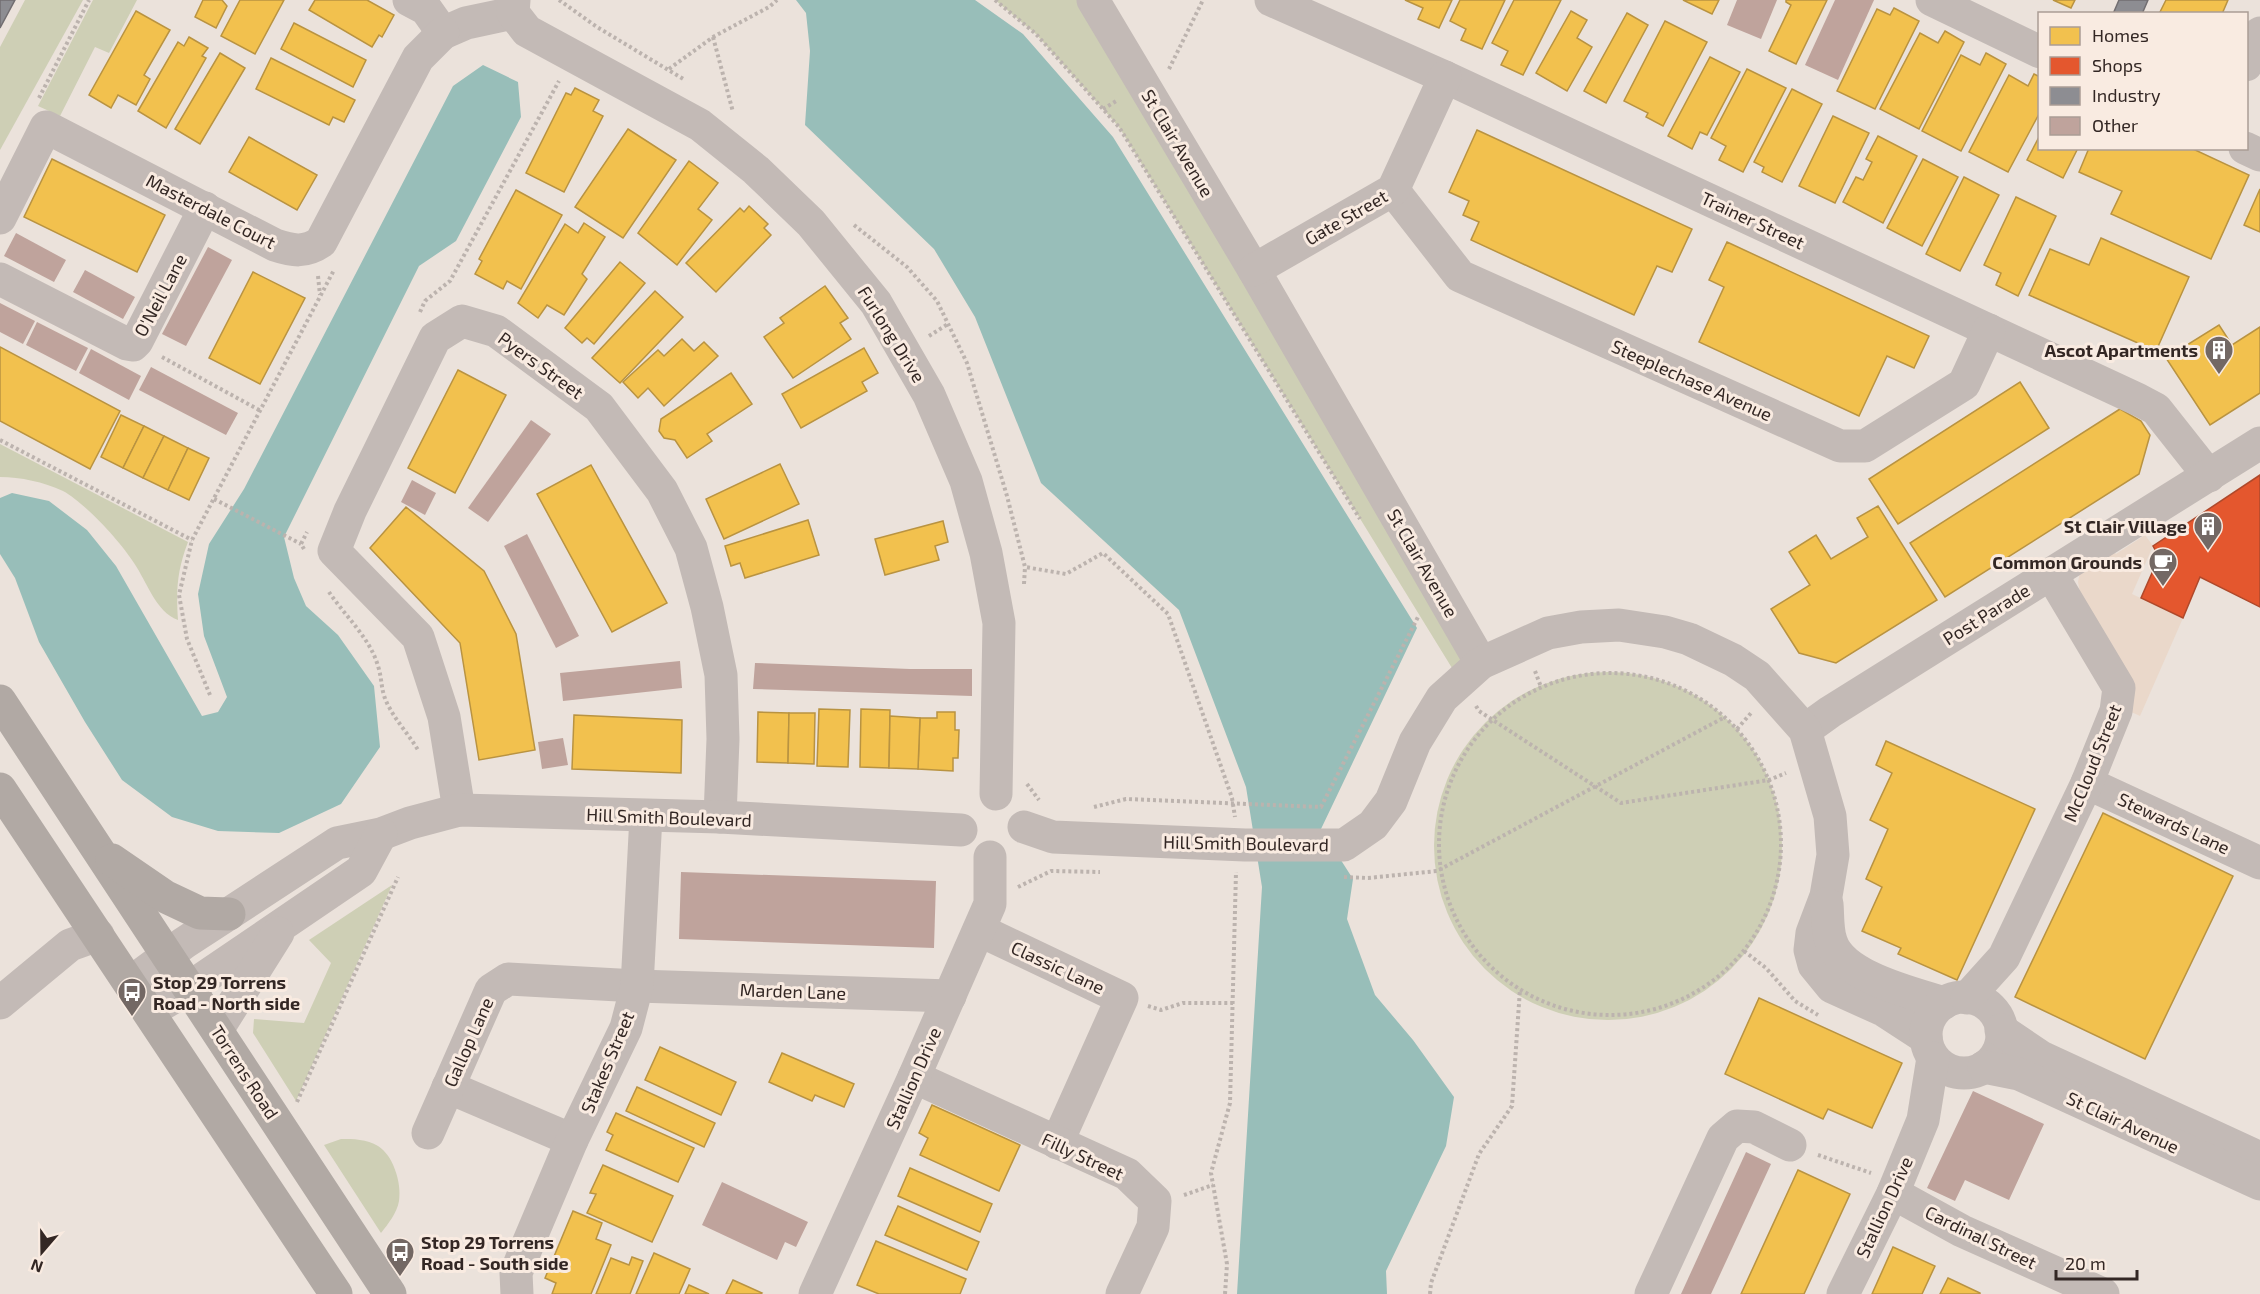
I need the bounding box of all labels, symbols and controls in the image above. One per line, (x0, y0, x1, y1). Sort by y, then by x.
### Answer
legend (2038, 12, 2248, 150)
text: Homes (2092, 24, 2149, 46)
text: Shops (2092, 54, 2142, 76)
text: Industry (2092, 84, 2161, 106)
street label: St Clair Avenue (1137, 85, 1219, 201)
text: Other (2092, 114, 2138, 136)
street label: Masterdale Court (143, 169, 280, 253)
street label: Gate Street (1301, 184, 1391, 249)
street label: Trainer Street (1698, 186, 1808, 254)
street label: O'Neil Lane (129, 250, 191, 340)
street label: Furlong Drive (854, 282, 930, 386)
street label: Pyers Street (494, 327, 588, 403)
building icon: Ascot Apartments (2203, 334, 2235, 376)
street label: Steeplechase Avenue (1608, 335, 1776, 425)
place label: Ascot Apartments (2045, 339, 2198, 361)
street label: St Clair Avenue (1383, 505, 1463, 621)
building icon: St Clair Village (2192, 510, 2224, 552)
place label: St Clair Village (2064, 515, 2187, 537)
cafe icon: Common Grounds (2147, 546, 2179, 588)
place label: Common Grounds (1992, 551, 2142, 573)
street label: Post Parade (1939, 579, 2033, 649)
street label: McCloud Street (2058, 701, 2126, 825)
street label: Stewards Lane (2115, 787, 2233, 859)
street label: Hill Smith Boulevard (586, 803, 752, 831)
street label: Hill Smith Boulevard (1163, 831, 1329, 855)
street label: Classic Lane (1008, 936, 1108, 998)
place label: Stop 29 Torrens Road - North side (153, 971, 300, 1014)
bus stop icon: Stop 29 Torrens Road - North side (116, 976, 148, 1018)
street label: Marden Lane (739, 978, 847, 1004)
street label: Gallop Lane (438, 994, 498, 1090)
street label: Stakes Street (576, 1008, 638, 1116)
street label: Torrens Road (206, 1021, 284, 1123)
street label: Stallion Drive (881, 1024, 945, 1132)
street label: St Clair Avenue (2063, 1086, 2183, 1158)
street label: Filly Street (1039, 1128, 1127, 1185)
street label: Stallion Drive (1851, 1153, 1917, 1261)
street label: Cardinal Street (1922, 1201, 2040, 1274)
north arrow (12, 1222, 72, 1282)
place label: Stop 29 Torrens Road - South side (421, 1231, 569, 1274)
bus stop icon: Stop 29 Torrens Road - South side (384, 1236, 416, 1278)
scale bar (2056, 1243, 2137, 1281)
text: 20 m (2065, 1252, 2106, 1274)
text: N (28, 1256, 45, 1277)

